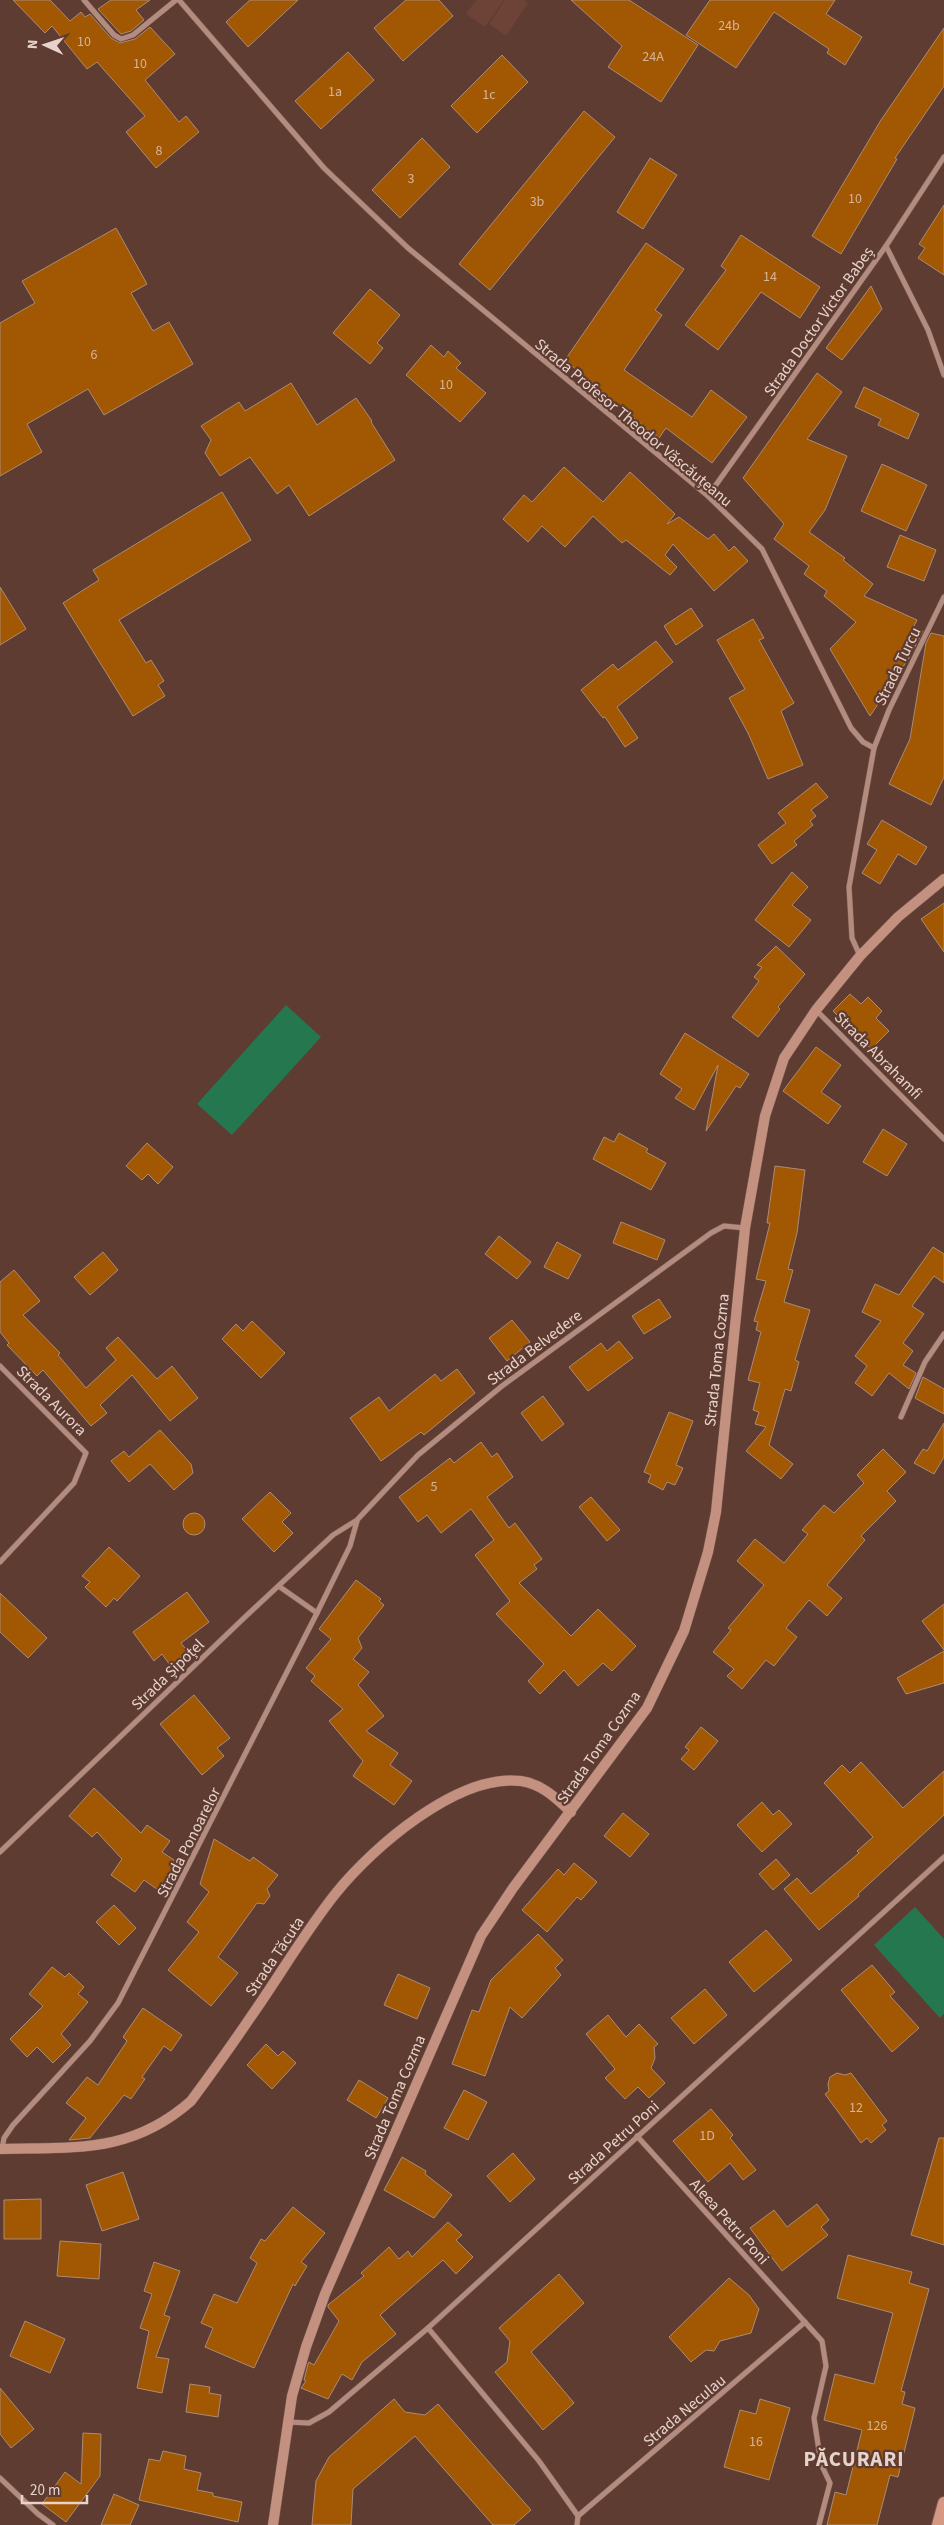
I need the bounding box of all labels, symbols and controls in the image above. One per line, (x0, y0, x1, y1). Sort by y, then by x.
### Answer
house number: 24b (718, 16, 740, 36)
north arrow (20, 20, 70, 70)
house number: 10 (77, 32, 91, 52)
text: N (23, 39, 43, 50)
house number: 24A (642, 47, 664, 67)
house number: 10 (133, 54, 147, 74)
house number: 1a (328, 82, 342, 102)
house number: 1c (482, 85, 496, 105)
house number: 8 (156, 141, 163, 161)
house number: 3 (408, 169, 415, 189)
house number: 10 (848, 189, 862, 209)
house number: 3b (530, 192, 545, 212)
street label: Strada Doctor Victor Babeș (759, 242, 879, 401)
house number: 14 (763, 267, 777, 287)
street label: Strada Profesor Theodor Văscăuțeanu (530, 333, 737, 512)
house number: 6 (91, 345, 98, 365)
house number: 10 (439, 375, 453, 395)
street label: Strada Turcu (869, 623, 926, 709)
street label: Strada Abrahamfi (829, 1007, 927, 1105)
street label: Strada Toma Cozma (699, 1293, 735, 1428)
street label: Strada Belvedere (483, 1305, 587, 1391)
street label: Strada Aurora (11, 1361, 91, 1441)
house number: 5 (431, 1477, 438, 1497)
street label: Strada Șipoțel (126, 1634, 209, 1715)
street label: Strada Toma Cozma (552, 1687, 646, 1809)
street label: Strada Ponoarelor (152, 1783, 226, 1901)
street label: Strada Tăcuta (240, 1912, 310, 2001)
street label: Strada Toma Cozma (359, 2032, 431, 2163)
street label: Strada Petru Poni (563, 2096, 664, 2190)
house number: 12 (849, 2098, 863, 2118)
house number: 1D (699, 2126, 715, 2146)
street label: Aleea Petru Poni (685, 2174, 774, 2270)
street label: Strada Neculau (638, 2370, 731, 2452)
house number: 126 (867, 2416, 887, 2436)
house number: 16 (749, 2432, 763, 2452)
district label: PĂCURARI (803, 2444, 905, 2474)
scale bar (22, 2472, 88, 2504)
text: 20 m (30, 2480, 60, 2501)

